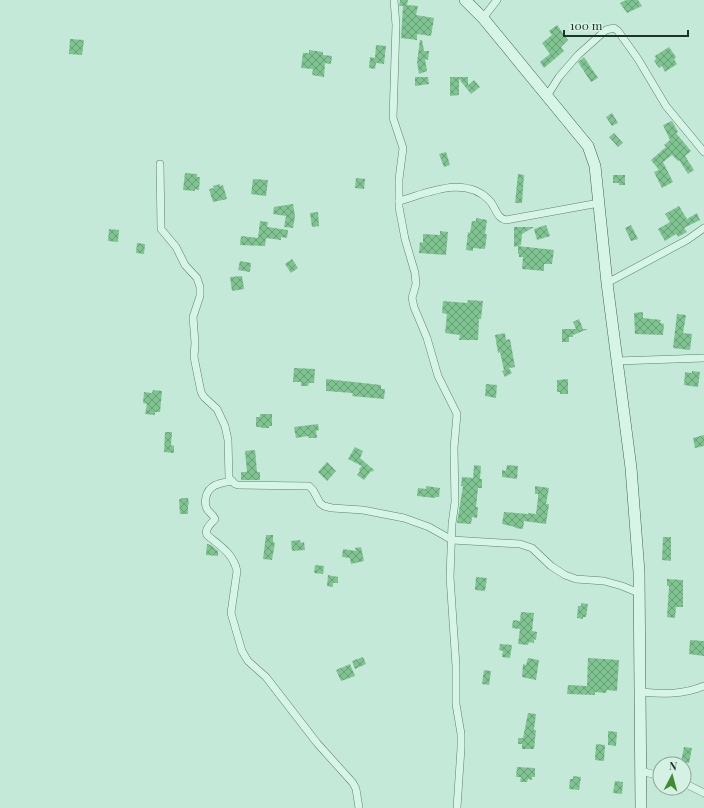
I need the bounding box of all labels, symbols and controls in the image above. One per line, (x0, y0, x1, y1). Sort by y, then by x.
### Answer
scale bar (564, 12, 688, 38)
text: 100 m (570, 17, 603, 33)
north arrow (652, 756, 692, 796)
text: N (668, 758, 678, 773)

